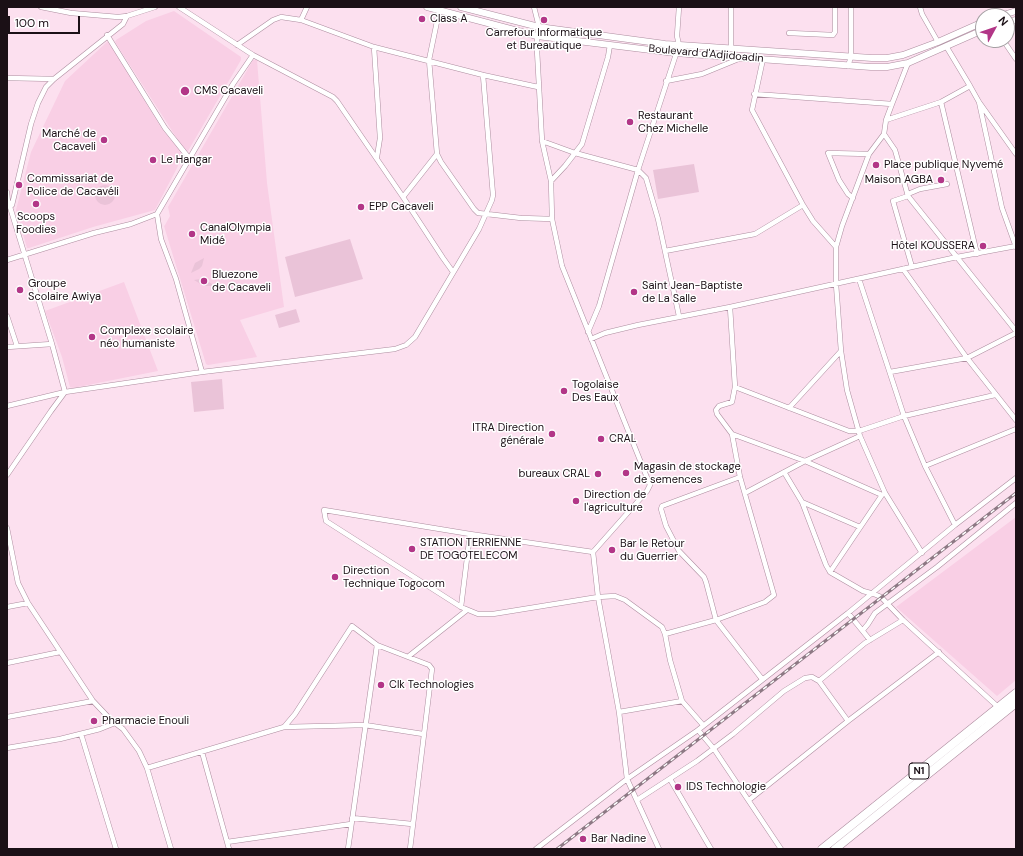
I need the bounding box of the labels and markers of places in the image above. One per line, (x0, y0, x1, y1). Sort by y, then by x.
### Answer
place label: Class A (430, 12, 468, 26)
marker: Class A (417, 14, 427, 24)
marker: Carrefour Informatique et Bureautique (539, 15, 549, 25)
place label: Carrefour Informatique et Bureautique (486, 26, 602, 52)
place label: CMS Cacaveli (194, 84, 263, 98)
marker: CMS Cacaveli (179, 85, 191, 97)
place label: Restaurant Chez Michelle (638, 109, 708, 135)
marker: Restaurant Chez Michelle (625, 117, 635, 127)
place label: Marché de Cacaveli (42, 127, 96, 153)
marker: Marché de Cacaveli (99, 135, 109, 145)
place label: Le Hangar (161, 153, 212, 167)
marker: Le Hangar (148, 155, 158, 165)
place label: Place publique Nyvemé (884, 158, 1003, 172)
marker: Place publique Nyvemé (871, 160, 881, 170)
place label: Commissariat de Police de Cacavéli (27, 172, 119, 198)
place label: Maison AGBA (865, 173, 933, 187)
marker: Maison AGBA (936, 175, 946, 185)
marker: Commissariat de Police de Cacavéli (14, 180, 24, 190)
marker: Scoops Foodies (31, 199, 41, 209)
place label: EPP Cacaveli (369, 200, 434, 214)
marker: EPP Cacaveli (356, 202, 366, 212)
place label: Scoops Foodies (16, 210, 56, 236)
place label: CanalOlympia Midé (200, 221, 271, 247)
marker: CanalOlympia Midé (187, 229, 197, 239)
place label: Hôtel KOUSSERA (891, 239, 975, 253)
marker: Hôtel KOUSSERA (978, 241, 988, 251)
place label: Bluezone de Cacaveli (212, 268, 271, 294)
marker: Bluezone de Cacaveli (199, 276, 209, 286)
place label: Groupe Scolaire Awiya (28, 277, 101, 303)
place label: Saint Jean-Baptiste de La Salle (642, 279, 742, 305)
marker: Groupe Scolaire Awiya (15, 285, 25, 295)
marker: Saint Jean-Baptiste de La Salle (629, 287, 639, 297)
place label: Complexe scolaire néo humaniste (100, 324, 193, 350)
marker: Complexe scolaire néo humaniste (87, 332, 97, 342)
place label: Togolaise Des Eaux (572, 378, 619, 404)
marker: Togolaise Des Eaux (559, 386, 569, 396)
place label: ITRA Direction générale (472, 421, 544, 447)
marker: ITRA Direction générale (547, 429, 557, 439)
place label: CRAL (609, 432, 637, 446)
marker: CRAL (596, 434, 606, 444)
place label: Magasin de stockage de semences (634, 460, 741, 486)
place label: bureaux CRAL (519, 467, 590, 481)
marker: Magasin de stockage de semences (621, 468, 631, 478)
marker: bureaux CRAL (593, 469, 603, 479)
place label: Direction de l'agriculture (584, 488, 646, 514)
marker: Direction de l'agriculture (571, 496, 581, 506)
place label: STATION TERRIENNE DE TOGOTELECOM (420, 536, 521, 562)
place label: Bar le Retour du Guerrier (620, 537, 685, 563)
marker: STATION TERRIENNE DE TOGOTELECOM (407, 544, 417, 554)
marker: Bar le Retour du Guerrier (607, 545, 617, 555)
place label: Direction Technique Togocom (343, 564, 445, 590)
marker: Direction Technique Togocom (330, 572, 340, 582)
place label: Clk Technologies (389, 678, 474, 692)
marker: Clk Technologies (376, 680, 386, 690)
place label: Pharmacie Enouli (102, 714, 189, 728)
marker: Pharmacie Enouli (89, 716, 99, 726)
place label: IDS Technologie (686, 780, 766, 794)
marker: IDS Technologie (673, 782, 683, 792)
place label: Bar Nadine (591, 832, 646, 846)
marker: Bar Nadine (578, 834, 588, 844)

